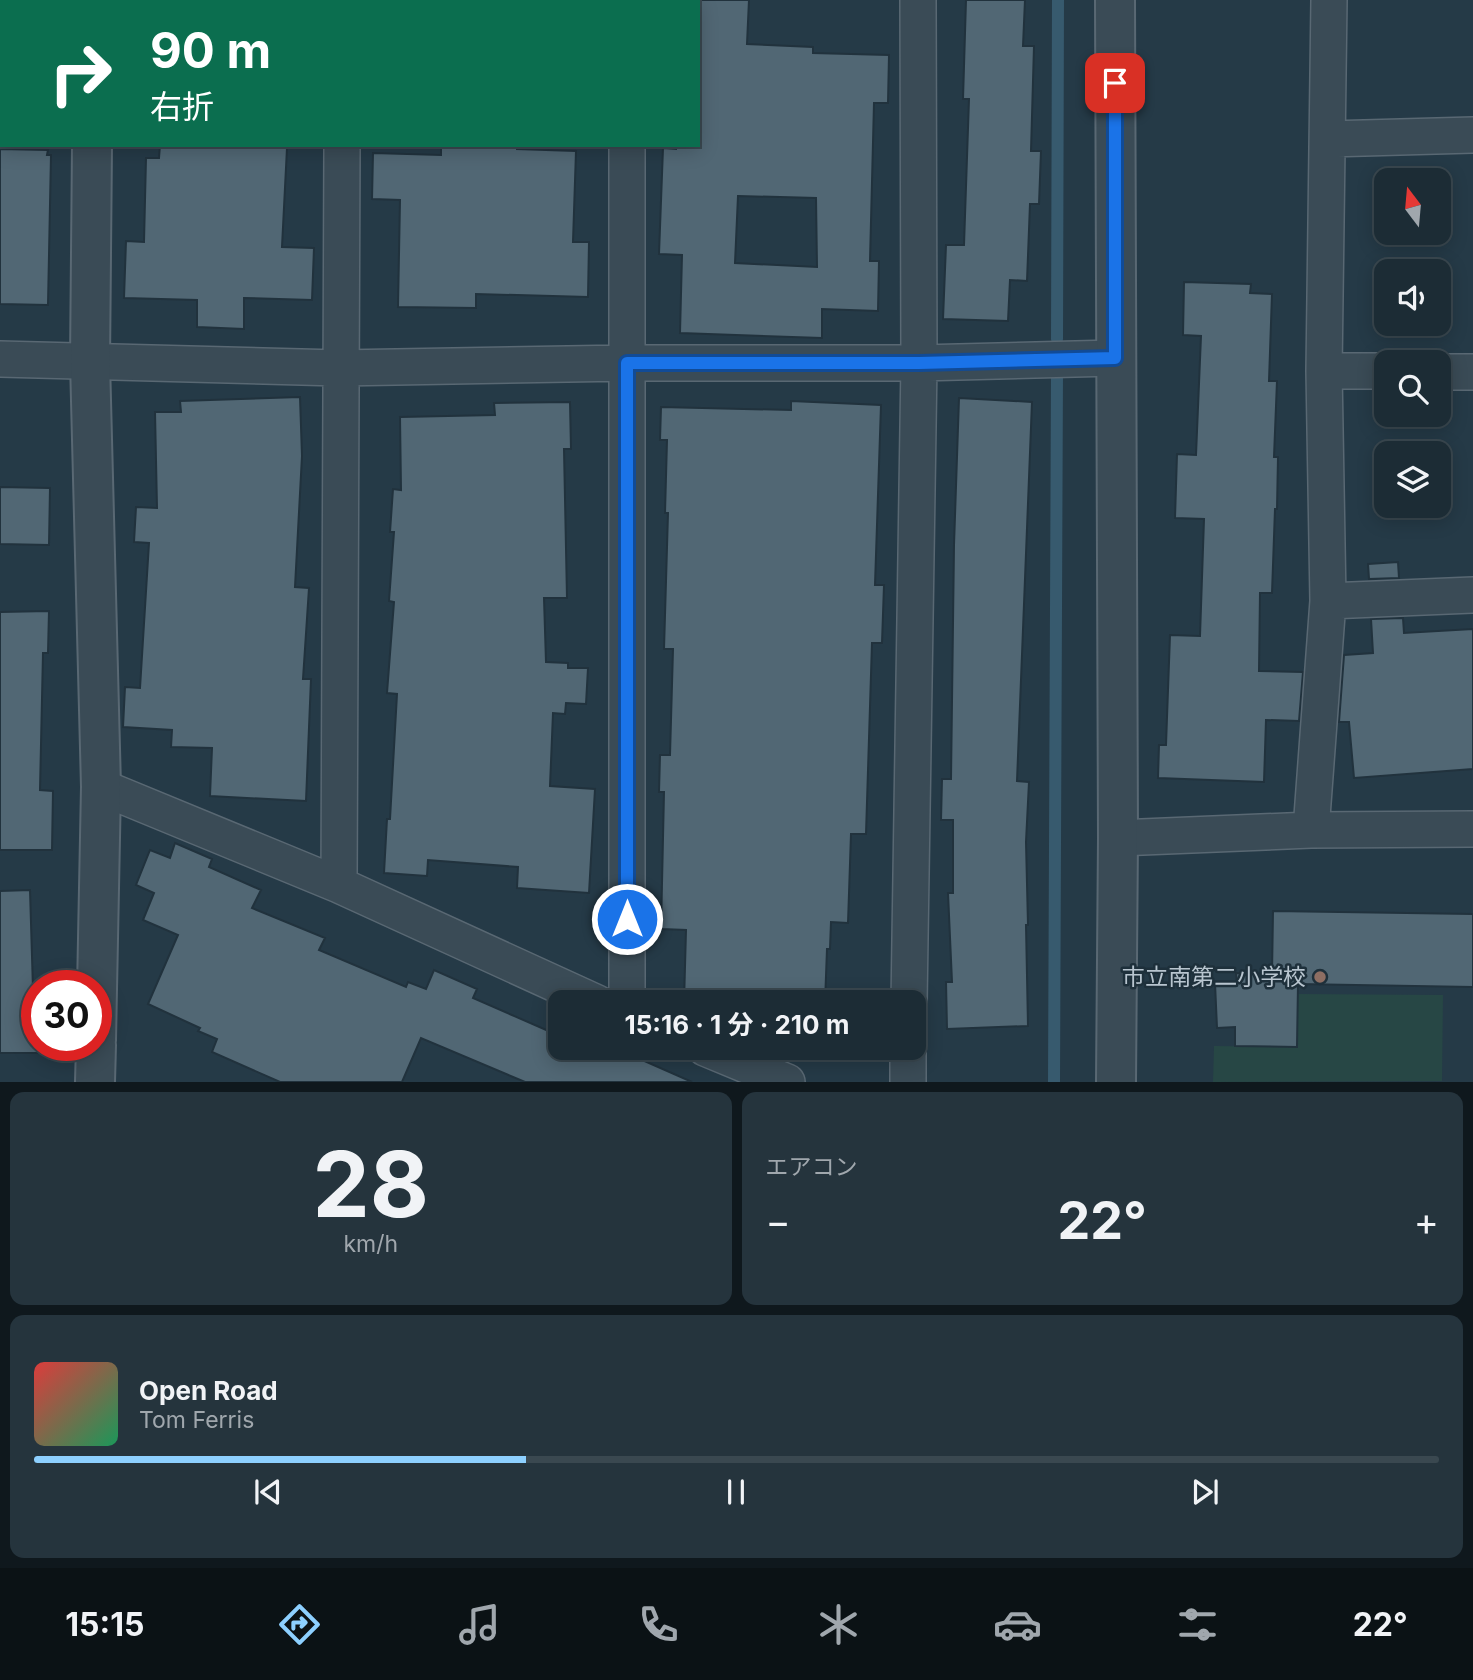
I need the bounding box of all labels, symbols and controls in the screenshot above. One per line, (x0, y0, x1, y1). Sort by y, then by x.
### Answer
text: 90 m (150, 21, 271, 80)
icon: right (35, 28, 126, 119)
pin (1085, 53, 1145, 113)
icon: arrive (1096, 64, 1134, 102)
text: 右折 (150, 87, 214, 126)
north arrow (1374, 168, 1451, 245)
map controls (1374, 168, 1451, 518)
button: sound (1374, 259, 1451, 336)
button: search (1374, 350, 1451, 427)
button: layers (1374, 441, 1451, 518)
position arrow (590, 882, 664, 956)
place label: 市立南第二小学校 (1122, 963, 1306, 991)
marker: 市立南第二小学校 (1312, 969, 1328, 985)
speed limit sign: 30 (21, 970, 112, 1061)
text: 15:16 · 1 分 · 210 m (625, 1009, 849, 1040)
text: 28 (312, 1129, 429, 1239)
text: エアコン (766, 1153, 858, 1181)
text: 22° (1058, 1189, 1147, 1252)
text: − (766, 1198, 791, 1244)
text: + (1414, 1198, 1439, 1244)
text: km/h (343, 1230, 398, 1258)
text: Open Road (139, 1375, 278, 1406)
text: Tom Ferris (139, 1406, 254, 1434)
icon: previous (249, 1473, 287, 1511)
icon: pause (717, 1473, 755, 1511)
icon: next (1186, 1473, 1224, 1511)
icon: directions (275, 1600, 324, 1649)
icon: music (455, 1600, 504, 1649)
icon: phone (634, 1600, 683, 1649)
icon: climate (814, 1600, 863, 1649)
icon: car (993, 1600, 1042, 1649)
icon: filters (1173, 1600, 1222, 1649)
text: 15:15 (65, 1605, 144, 1644)
text: 22° (1353, 1605, 1408, 1644)

